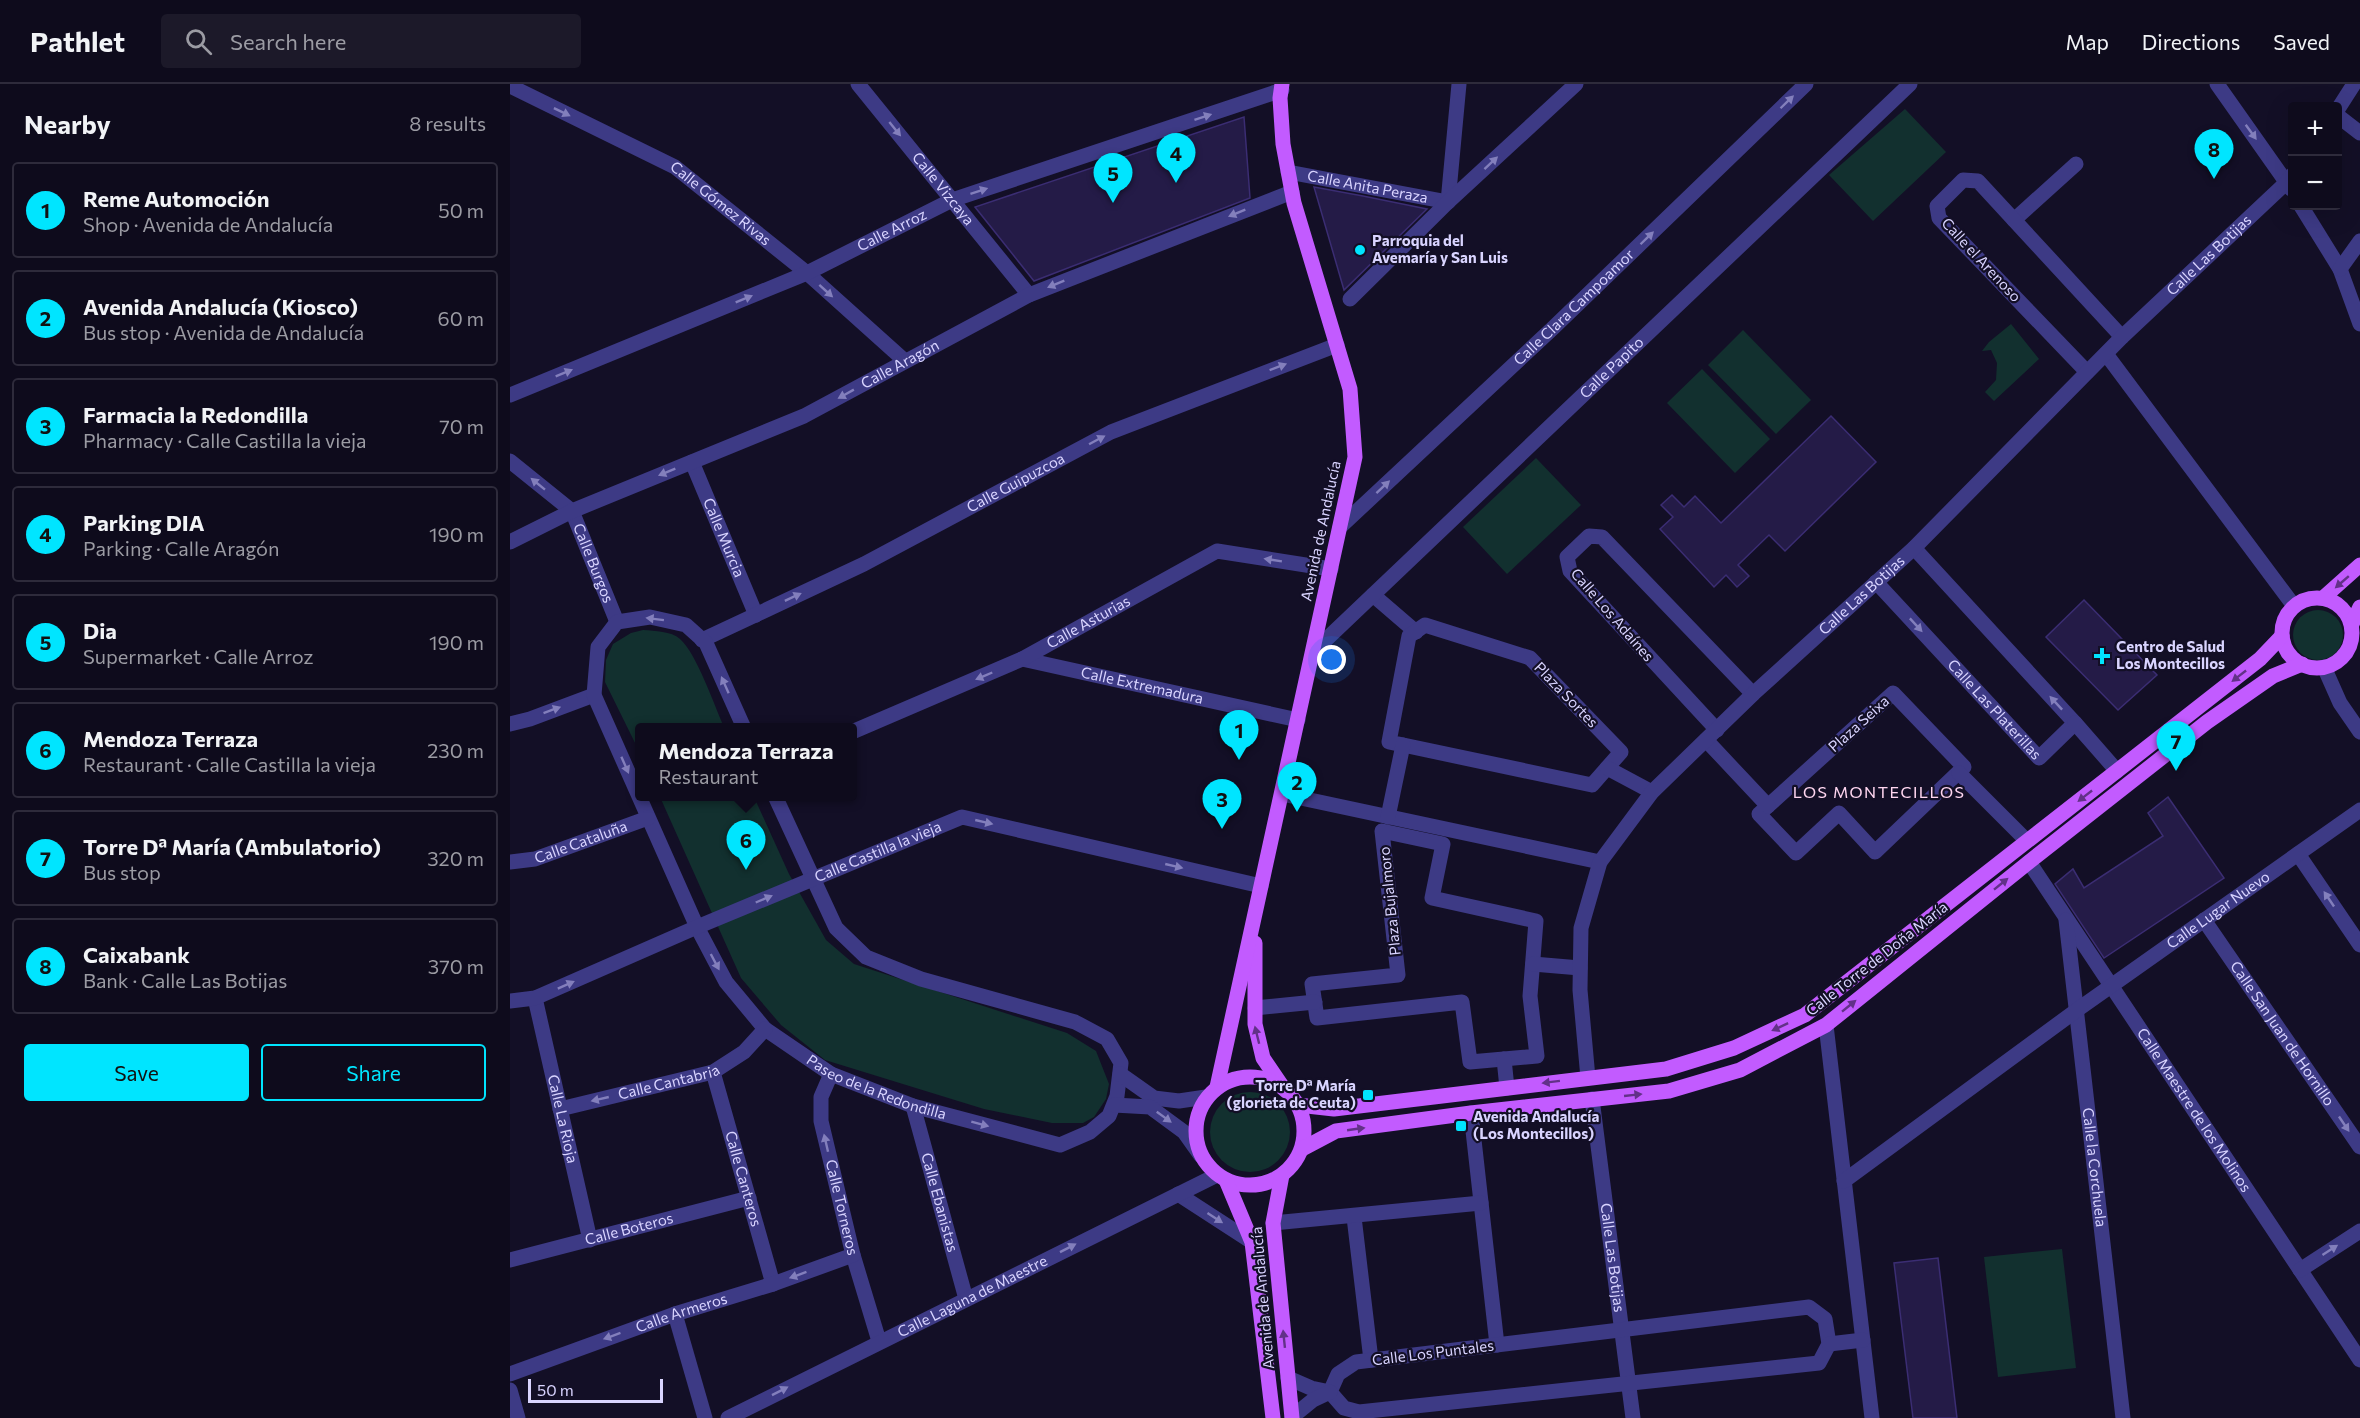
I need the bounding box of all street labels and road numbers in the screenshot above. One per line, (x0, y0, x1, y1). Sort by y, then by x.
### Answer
street label: Calle Vizcaya (909, 148, 979, 228)
street label: Calle Gómez Rivas (667, 157, 775, 249)
street label: Calle Anita Peraza (1306, 166, 1430, 206)
street label: Calle Arroz (854, 205, 929, 254)
street label: Calle Las Botijas (2162, 210, 2255, 299)
street label: Calle el Arenoso (1938, 214, 2025, 305)
street label: Calle Clara Campoamor (1509, 245, 1637, 368)
street label: Calle Papito (1575, 332, 1647, 402)
street label: Calle Aragón (857, 335, 942, 392)
street label: Calle Guipuzcoa (963, 448, 1067, 516)
street label: Avenida de Andalucía (1296, 459, 1344, 603)
street label: Calle Murcia (700, 495, 749, 580)
street label: Calle Burgos (570, 520, 618, 605)
street label: Calle Las Botijas (1815, 551, 1908, 638)
street label: Calle Los Adaínes (1567, 564, 1658, 665)
street label: Calle Asturias (1043, 591, 1133, 652)
street label: Calle Las Platerillas (1944, 655, 2046, 763)
street label: Plaza Sortes (1531, 658, 1602, 731)
street label: Calle Extremadura (1079, 662, 1205, 707)
street label: Plaza Seixa (1824, 691, 1892, 755)
street label: Calle Cataluña (532, 816, 629, 866)
street label: Calle Castilla la vieja (812, 817, 944, 885)
street label: Plaza Bujalmoro (1374, 846, 1404, 957)
street label: Calle Lugar Nuevo (2163, 867, 2273, 952)
street label: Calle Torre de Doña María (1802, 897, 1951, 1019)
street label: Calle San Juan de Hornillo (2227, 957, 2339, 1109)
street label: Calle Maestre de los Molinos (2134, 1024, 2256, 1195)
street label: Paseo de la Redondilla (804, 1050, 948, 1122)
street label: Calle Cantabria (616, 1060, 723, 1103)
street label: Calle La Rioja (545, 1073, 582, 1165)
street label: Calle la Corchuela (2080, 1107, 2111, 1228)
street label: Calle Canteros (722, 1129, 766, 1229)
street label: Calle Ebanistas (918, 1150, 963, 1254)
street label: Calle Torneros (823, 1158, 863, 1257)
street label: Calle Las Botijas (1597, 1202, 1629, 1313)
street label: Calle Boteros (583, 1208, 675, 1248)
street label: Avenida de Andalucía (1247, 1226, 1277, 1370)
street label: Calle Laguna de Maestre (894, 1251, 1050, 1340)
street label: Calle Armeros (633, 1289, 729, 1336)
street label: Calle Los Puntales (1371, 1336, 1495, 1368)

